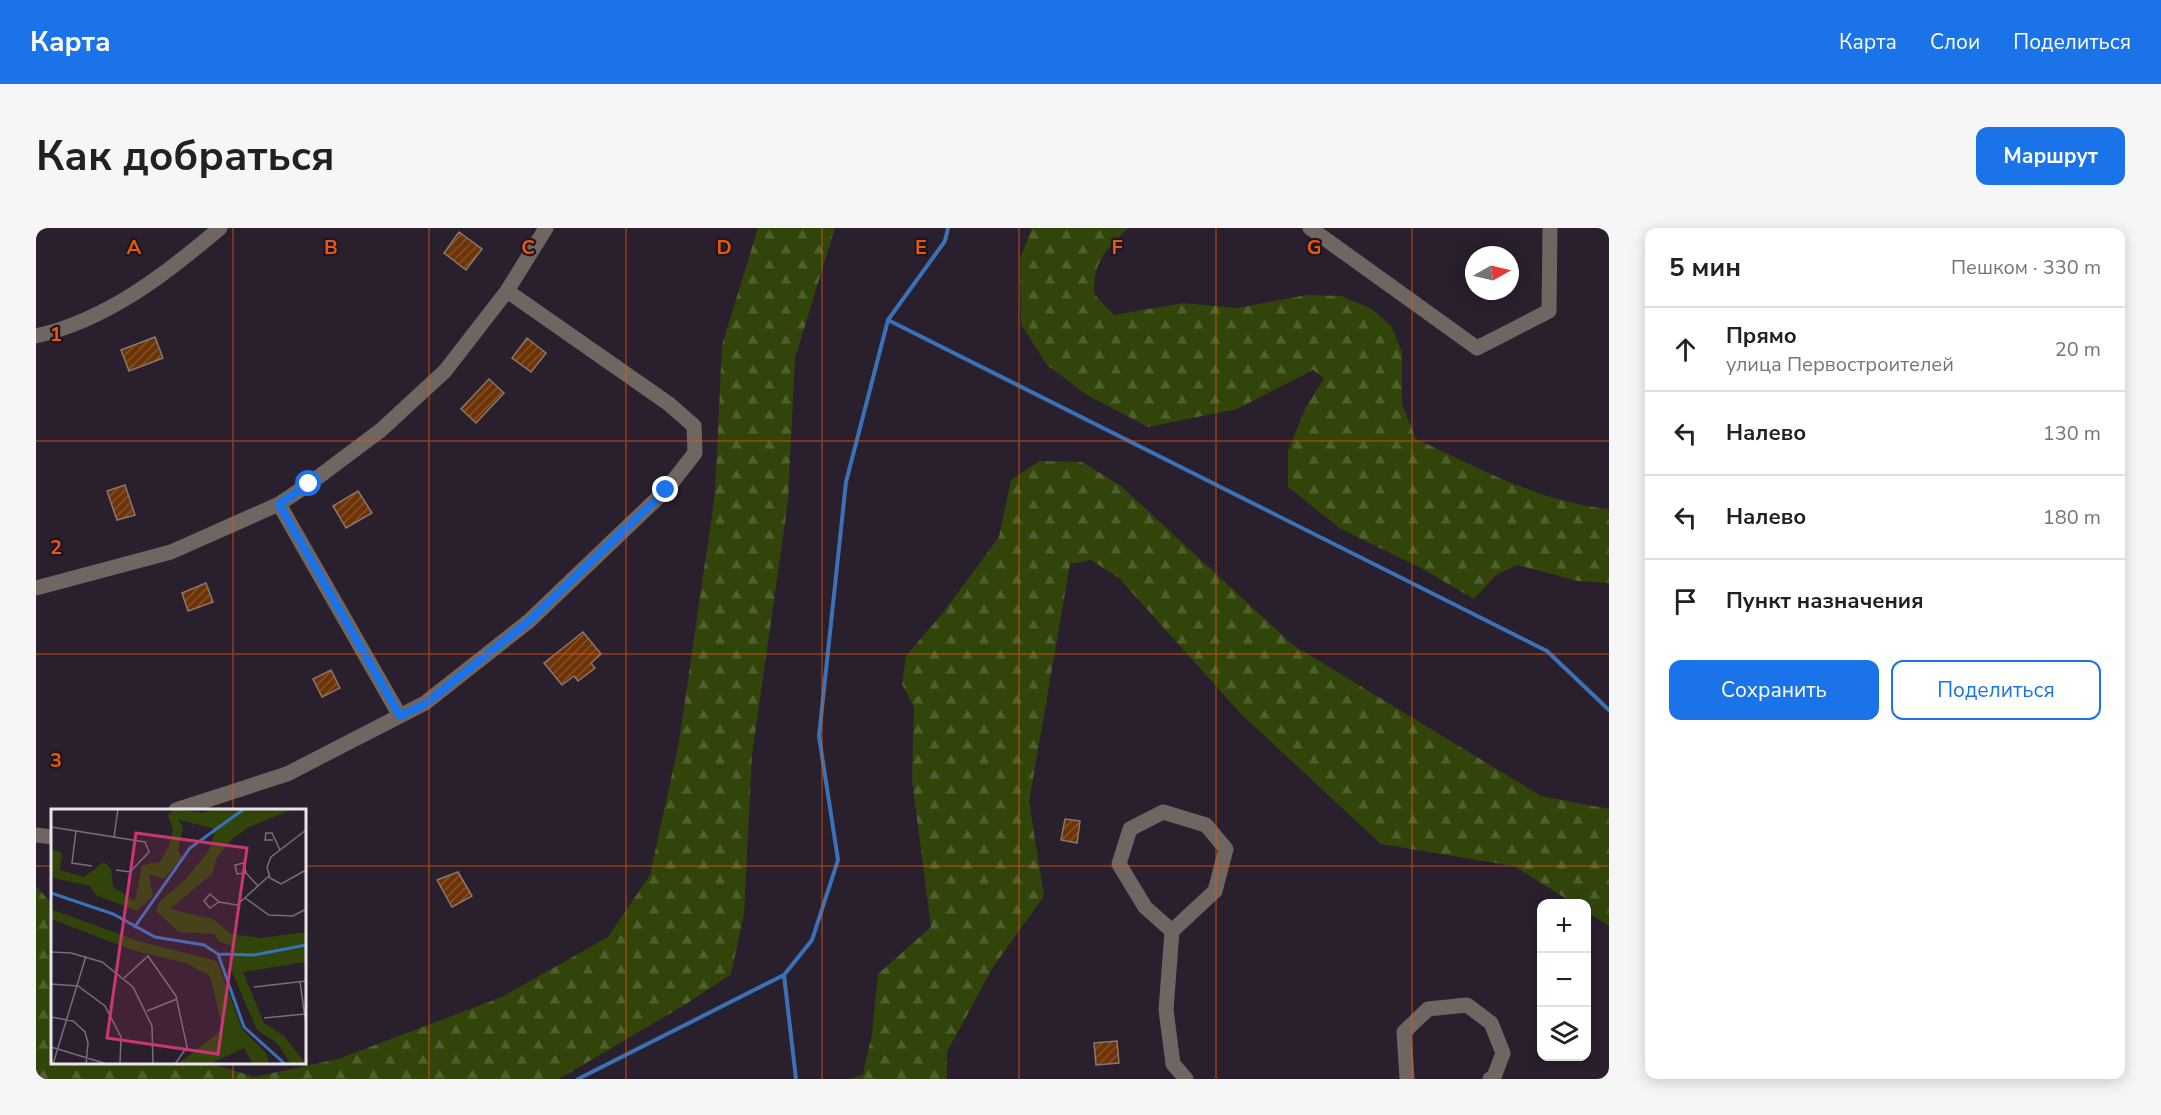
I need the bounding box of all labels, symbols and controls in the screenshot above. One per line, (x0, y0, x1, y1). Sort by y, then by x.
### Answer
text: Карта (30, 23, 111, 61)
text: Карта (1839, 28, 1897, 56)
text: Слои (1930, 28, 1980, 56)
text: Поделиться (2013, 28, 2131, 56)
button: Маршрут (1976, 127, 2125, 185)
text: Как добраться (36, 128, 335, 185)
text: A (127, 234, 142, 261)
text: B (324, 234, 338, 261)
text: C (521, 234, 535, 261)
text: D (716, 234, 732, 261)
text: E (915, 234, 927, 261)
text: F (1111, 234, 1123, 261)
text: G (1307, 234, 1321, 261)
north arrow (1465, 246, 1519, 300)
text: 5 мин (1669, 250, 1741, 285)
text: Пешком · 330 m (1951, 254, 2101, 281)
text: 1 (50, 321, 62, 348)
text: Прямо (1726, 321, 1797, 351)
icon: ahead (1669, 333, 1702, 366)
text: 20 m (2055, 336, 2101, 363)
text: улица Первостроителей (1726, 351, 1954, 378)
icon: left (1669, 417, 1702, 450)
text: Налево (1726, 418, 1806, 448)
text: 130 m (2043, 420, 2101, 447)
route start (295, 470, 321, 496)
route end (652, 476, 678, 502)
icon: left (1669, 501, 1702, 534)
text: Налево (1726, 502, 1806, 532)
text: 180 m (2043, 504, 2101, 531)
text: 2 (50, 534, 62, 561)
icon: arrive (1669, 585, 1702, 618)
text: Пункт назначения (1726, 586, 1924, 616)
button: Сохранить (1669, 660, 1879, 720)
button: Поделиться (1891, 660, 2101, 720)
text: 3 (50, 747, 62, 774)
inset map (51, 809, 306, 1064)
map controls (1537, 899, 1591, 1061)
button: + (1537, 899, 1591, 953)
button: − (1537, 953, 1591, 1007)
button: layers (1537, 1007, 1591, 1061)

